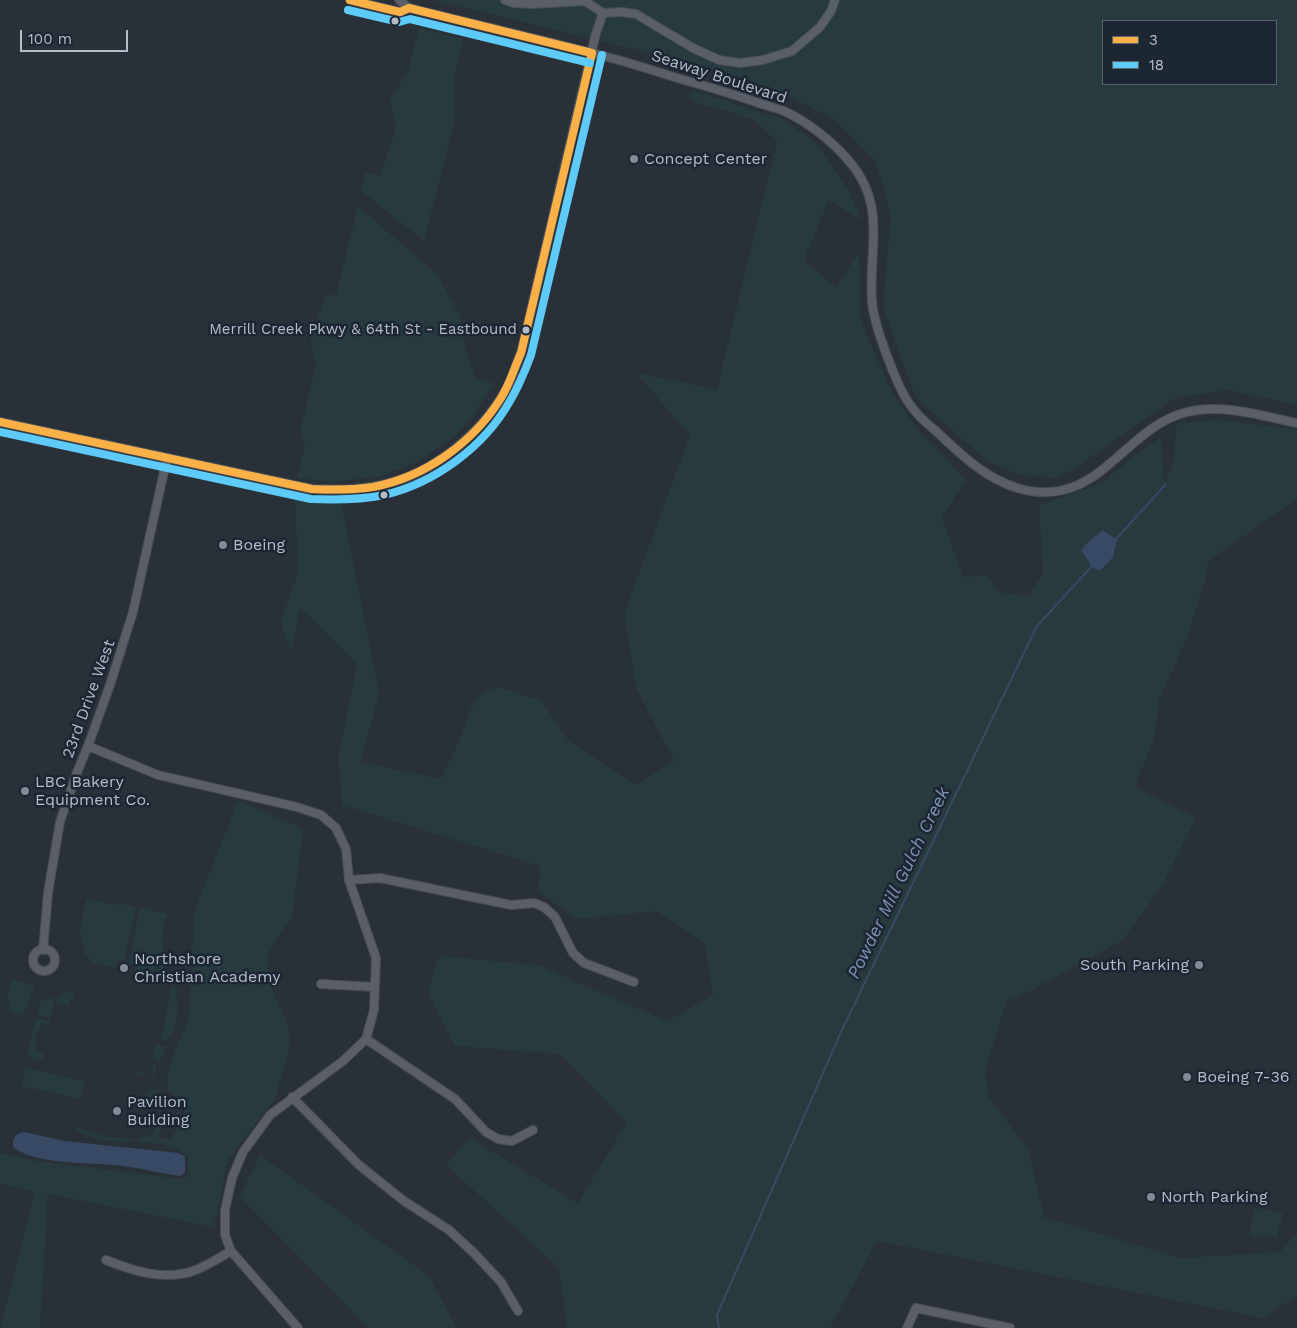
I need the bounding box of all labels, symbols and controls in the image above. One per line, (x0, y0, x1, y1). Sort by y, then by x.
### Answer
unlabelled marker (390, 16, 400, 26)
scale bar (22, 20, 130, 52)
legend (1102, 20, 1277, 85)
text: 100 m (28, 30, 72, 48)
text: 3 (1149, 31, 1158, 49)
street label: Seaway Boulevard (649, 46, 789, 108)
text: 18 (1149, 56, 1164, 74)
place label: Concept Center (644, 149, 767, 169)
marker: Concept Center (628, 153, 640, 165)
place label: Merrill Creek Pkwy & 64th St - Eastbound (209, 321, 517, 339)
marker: Merrill Creek Pkwy & 64th St - Eastbound (521, 325, 531, 335)
unlabelled marker (379, 490, 389, 500)
place label: Boeing (233, 535, 285, 555)
marker: Boeing (217, 539, 229, 551)
street label: 23rd Drive West (59, 637, 119, 761)
place label: LBC Bakery Equipment Co. (35, 772, 150, 810)
water label: Powder Mill Gulch Creek (843, 784, 955, 982)
marker: LBC Bakery Equipment Co. (19, 785, 31, 797)
place label: Northshore Christian Academy (134, 949, 280, 987)
place label: South Parking (1080, 955, 1189, 975)
marker: South Parking (1193, 959, 1205, 971)
marker: Northshore Christian Academy (118, 962, 130, 974)
place label: Boeing 7-36 (1197, 1067, 1290, 1087)
marker: Boeing 7-36 (1181, 1071, 1193, 1083)
place label: Pavilion Building (127, 1092, 189, 1130)
marker: Pavilion Building (111, 1105, 123, 1117)
place label: North Parking (1161, 1187, 1267, 1207)
marker: North Parking (1145, 1191, 1157, 1203)

